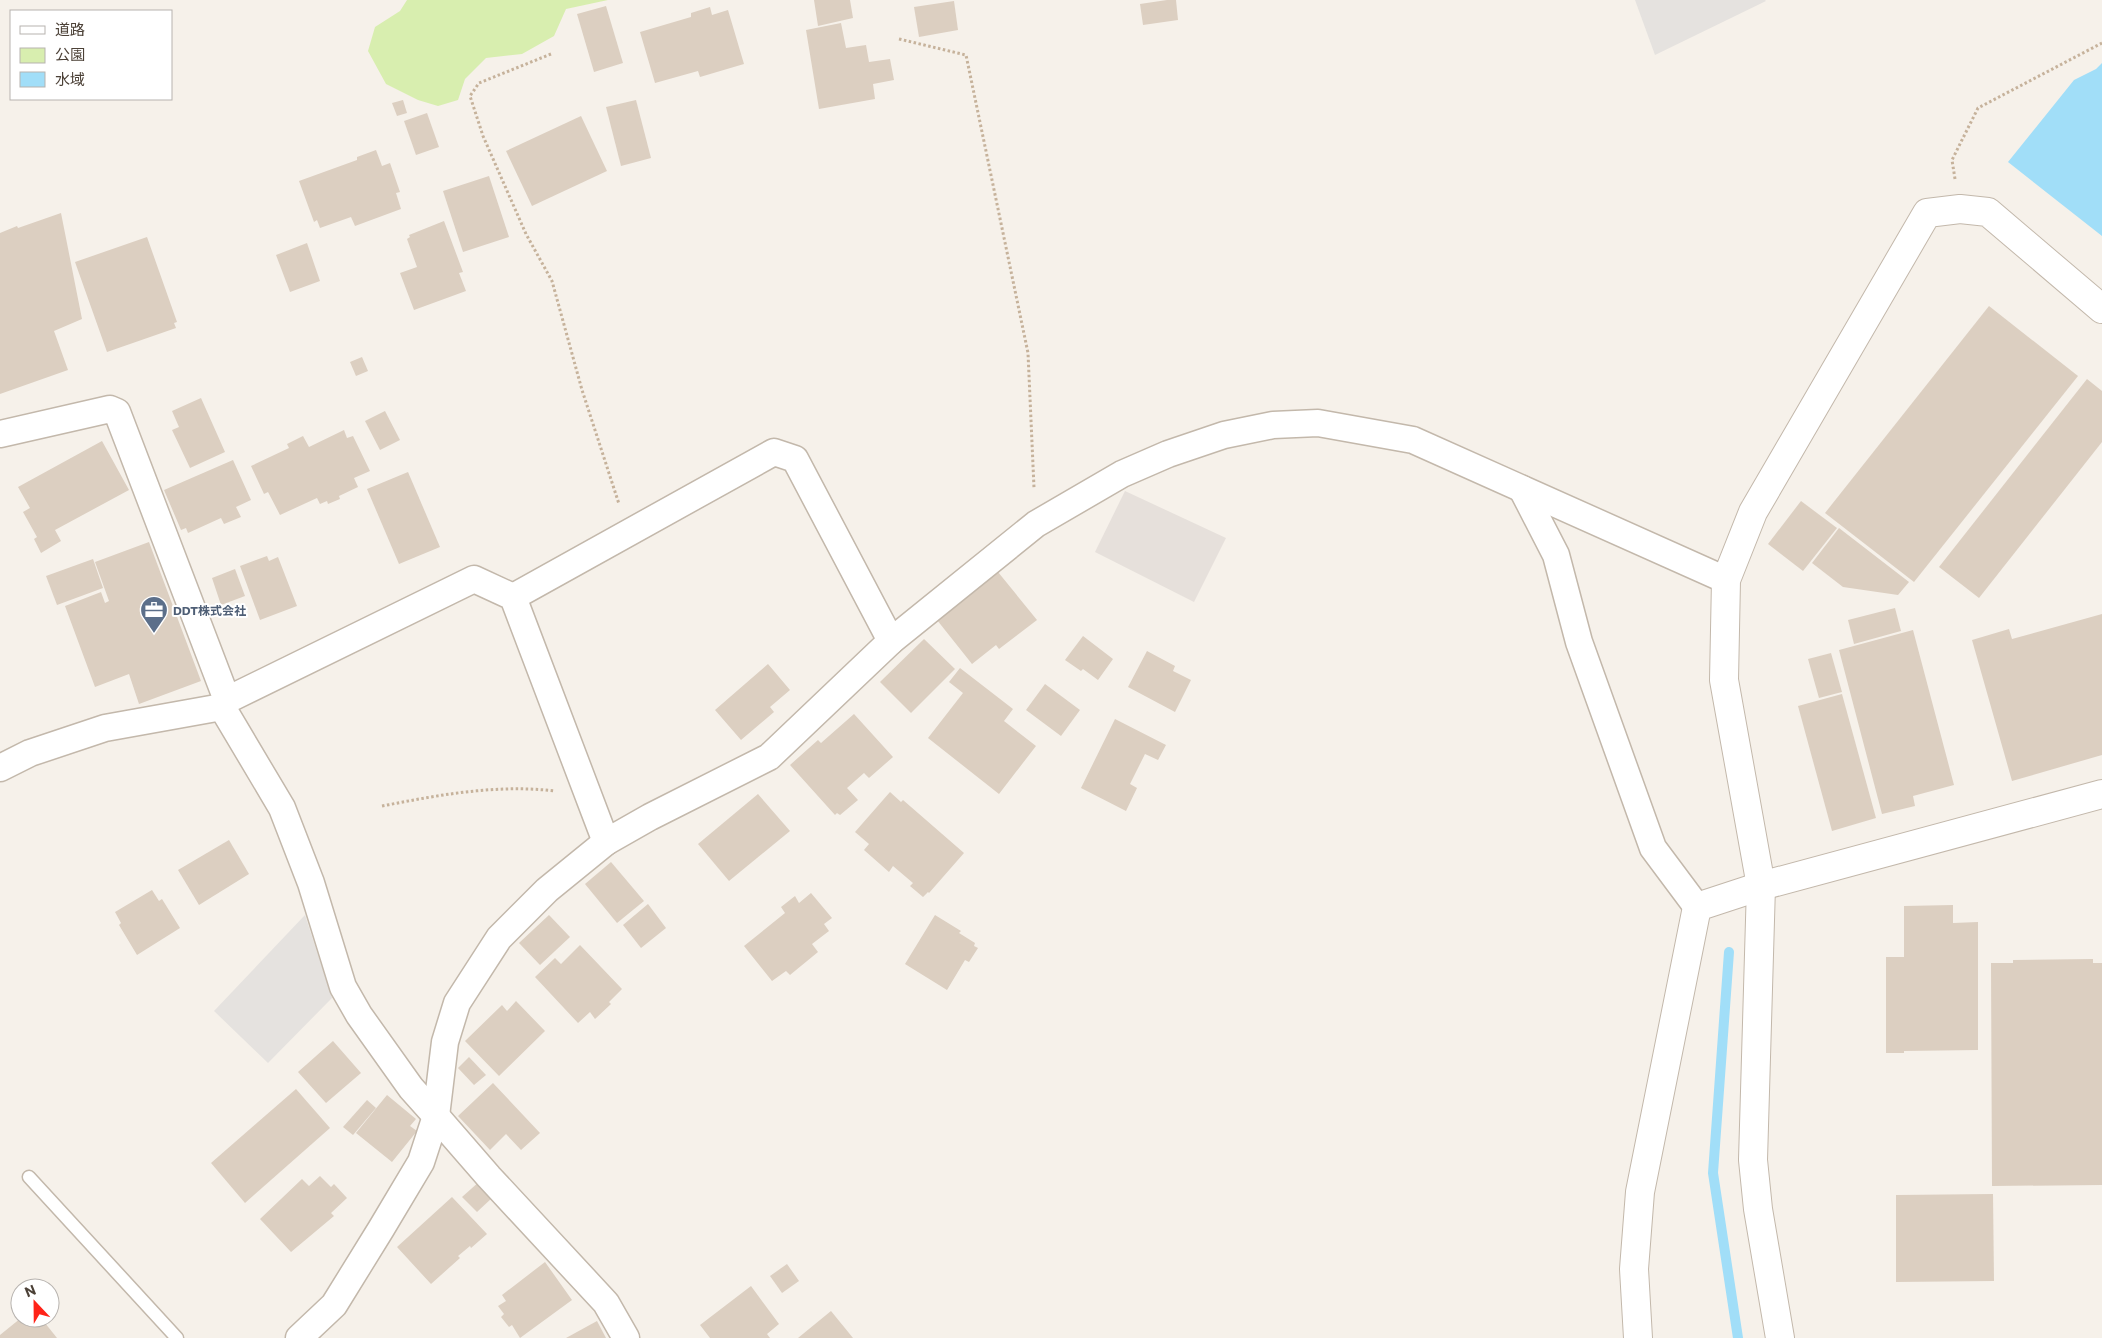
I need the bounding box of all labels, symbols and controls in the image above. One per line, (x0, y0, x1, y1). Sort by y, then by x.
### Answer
legend (10, 10, 172, 100)
text: 道路 (55, 20, 85, 38)
text: 公園 (55, 45, 85, 63)
text: 水域 (55, 70, 85, 88)
office icon: DDT株式会社 (139, 595, 169, 634)
place label: DDT株式会社 (173, 603, 246, 617)
north arrow (10, 1278, 60, 1328)
text: N (22, 1281, 38, 1300)

